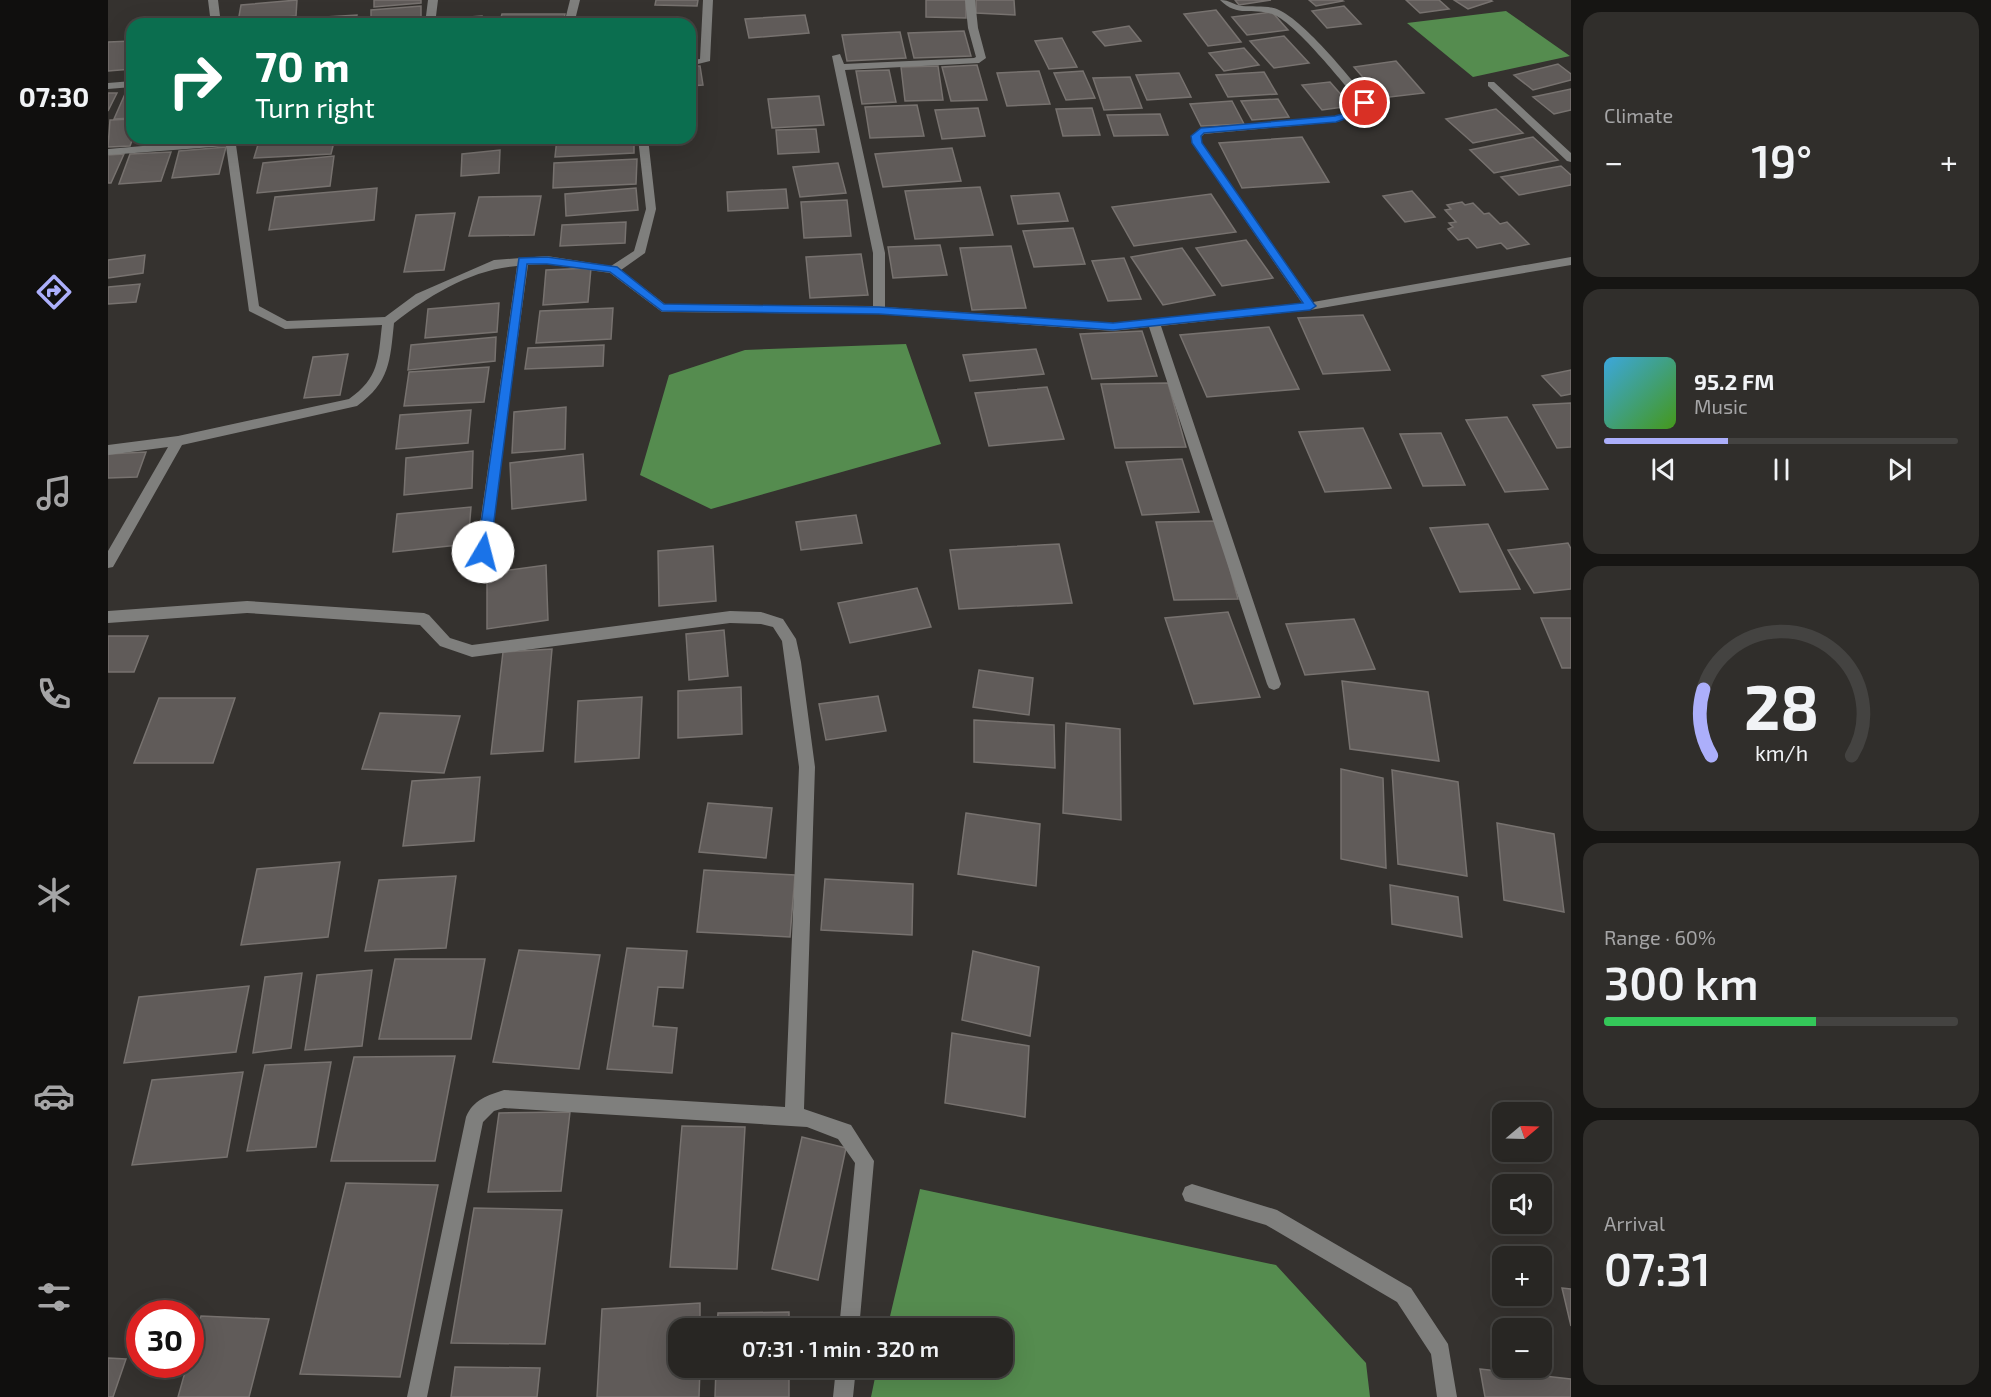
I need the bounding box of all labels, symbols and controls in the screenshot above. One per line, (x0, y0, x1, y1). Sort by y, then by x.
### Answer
text: 70 m (255, 40, 350, 90)
icon: right (156, 42, 234, 120)
pin (1339, 77, 1390, 128)
text: 07:30 (19, 80, 89, 112)
icon: arrive (1348, 86, 1381, 119)
text: Turn right (255, 91, 375, 123)
text: Climate (1604, 103, 1673, 127)
text: 19° (1751, 133, 1812, 187)
text: − (1604, 141, 1623, 181)
text: + (1940, 141, 1958, 181)
icon: directions (33, 271, 75, 313)
text: 95.2 FM (1694, 368, 1774, 394)
text: Music (1694, 394, 1748, 418)
icon: previous (1647, 453, 1680, 486)
icon: pause (1765, 453, 1798, 486)
icon: next (1883, 453, 1916, 486)
icon: music (33, 472, 75, 514)
position arrow (451, 520, 515, 584)
text: 28 (1743, 668, 1819, 743)
icon: phone (33, 673, 75, 715)
text: km/h (1754, 740, 1808, 765)
icon: climate (33, 874, 75, 916)
text: Range · 60% (1604, 925, 1716, 949)
text: 300 km (1604, 955, 1759, 1009)
icon: car (33, 1075, 75, 1117)
north arrow (1492, 1102, 1552, 1162)
map controls (1492, 1102, 1552, 1378)
button: sound (1492, 1174, 1552, 1234)
text: Arrival (1604, 1211, 1665, 1235)
text: 07:31 (1604, 1241, 1711, 1295)
button: + (1492, 1246, 1552, 1306)
icon: filters (33, 1276, 75, 1318)
speed limit sign: 30 (126, 1300, 204, 1378)
button: − (1492, 1318, 1552, 1378)
text: 07:31 · 1 min · 320 m (742, 1335, 939, 1361)

